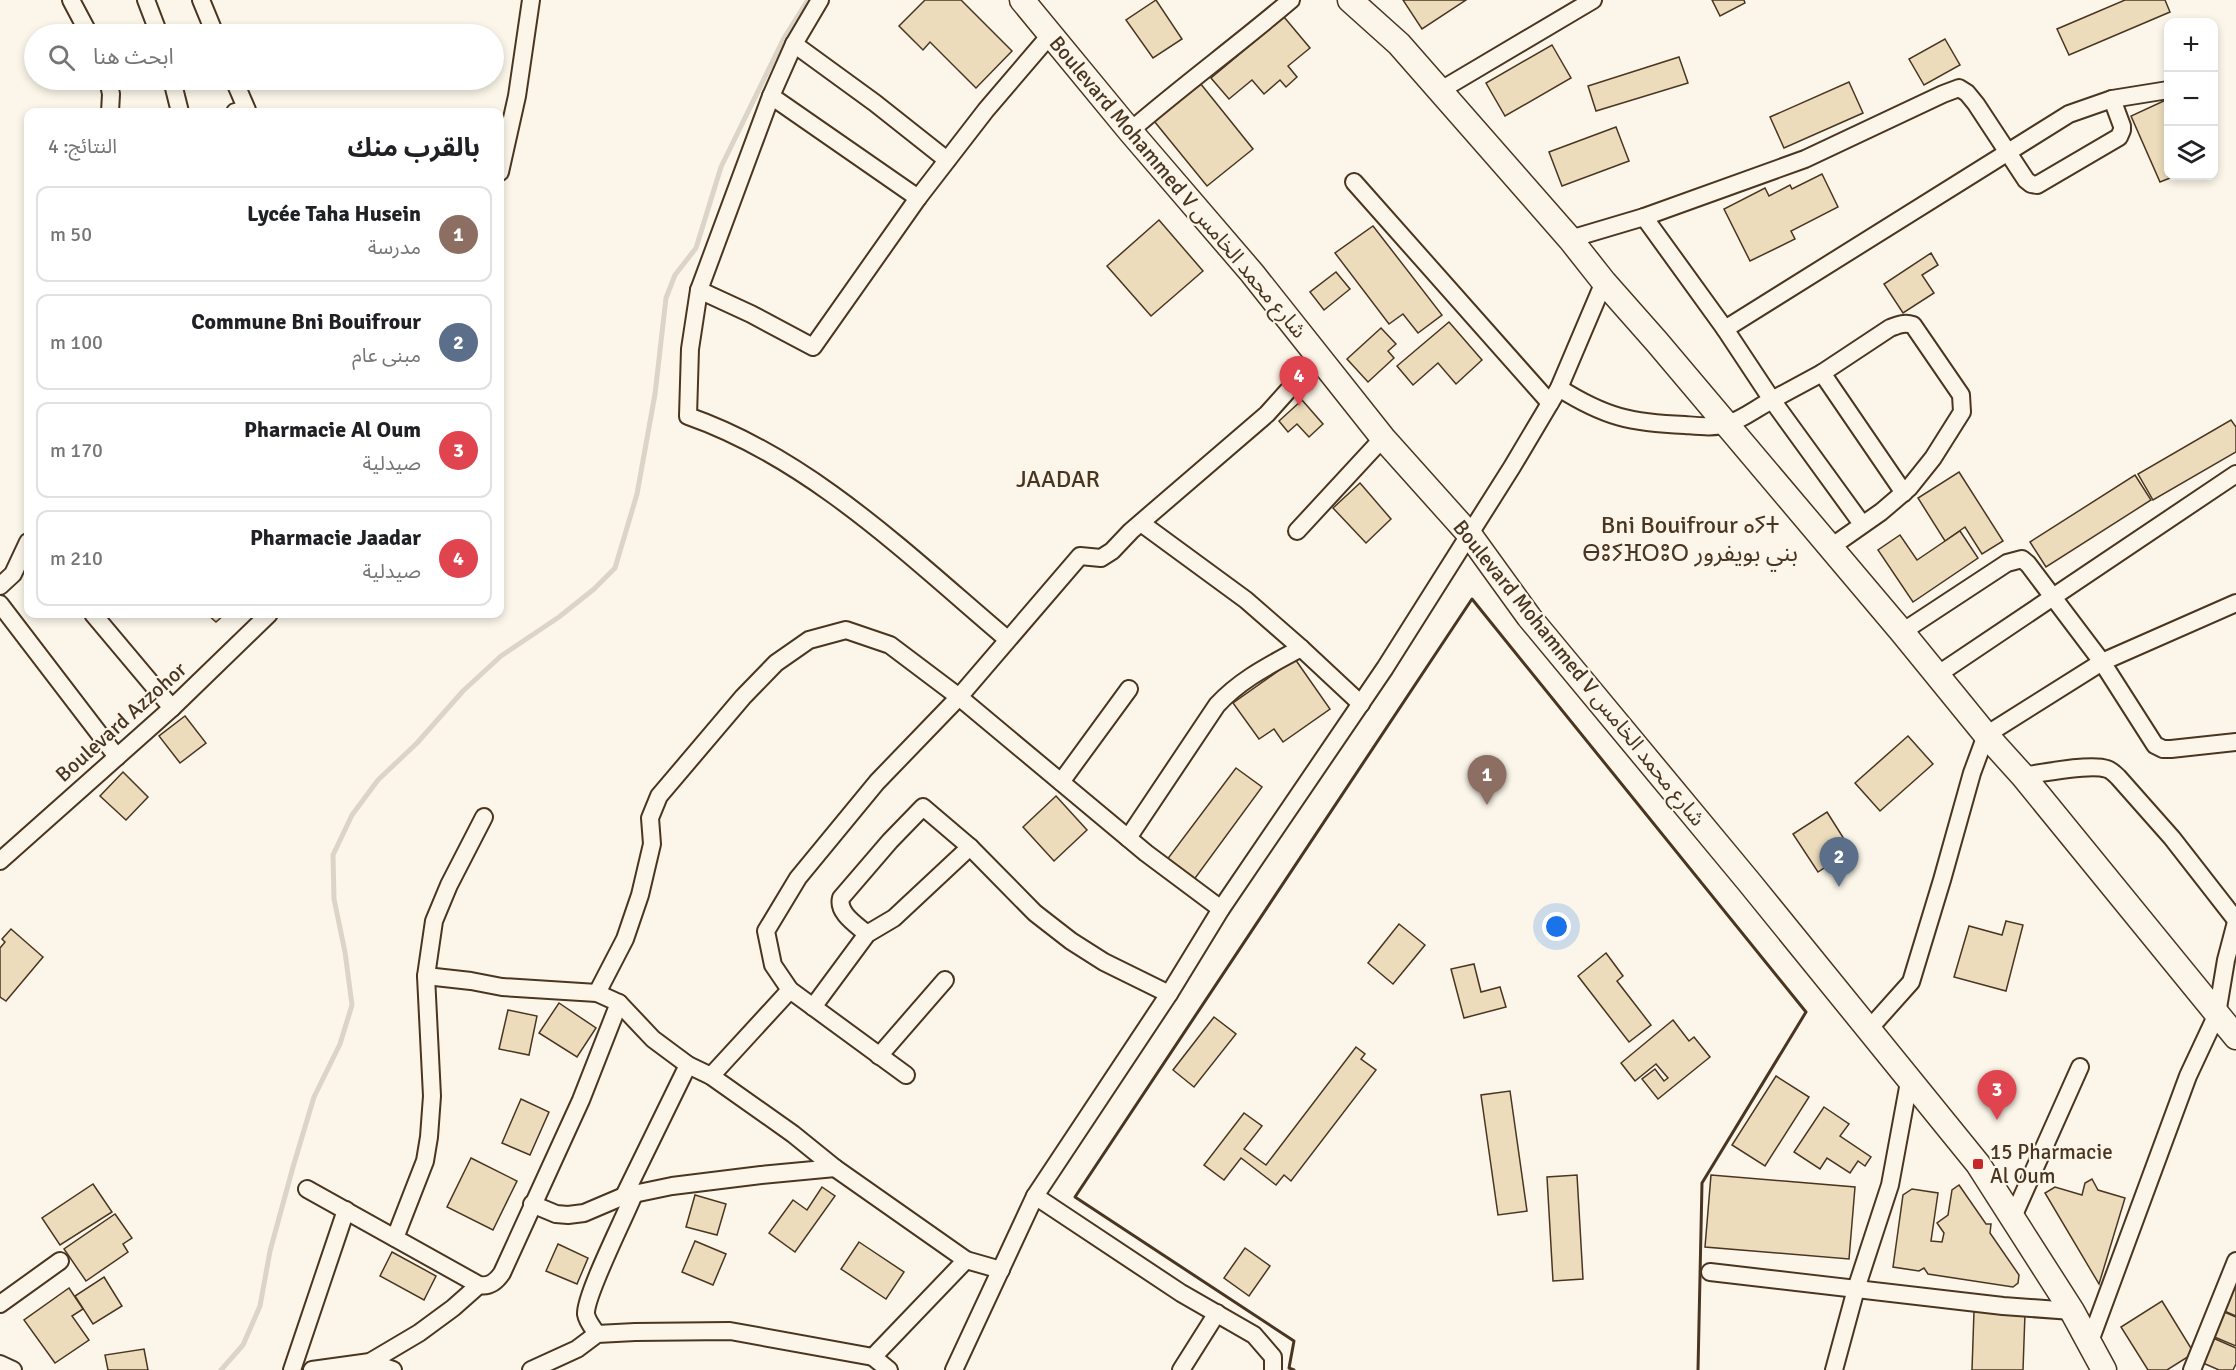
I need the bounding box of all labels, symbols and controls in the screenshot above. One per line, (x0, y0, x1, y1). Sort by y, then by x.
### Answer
map controls (2164, 18, 2218, 180)
button: + (2164, 18, 2218, 72)
search box (24, 24, 504, 90)
street label: Boulevard Mohammed V شارع محمد الخامس (1042, 31, 1312, 345)
icon: search (45, 41, 78, 74)
text: ابحث هنا (93, 43, 174, 70)
button: − (2164, 72, 2218, 126)
button: layers (2164, 126, 2218, 180)
text: بالقرب منك (348, 132, 480, 164)
text: النتائج: 4 (48, 134, 117, 159)
text: Lycée Taha Husein (247, 200, 421, 227)
text: 50 m (50, 222, 92, 247)
text: 1 (453, 222, 464, 247)
text: مدرسة (368, 235, 421, 260)
text: Commune Bni Bouifrour (191, 308, 421, 335)
text: 100 m (50, 330, 103, 355)
text: 2 (453, 330, 464, 355)
text: مبنى عام (352, 343, 421, 368)
pin: 4 (1280, 356, 1318, 406)
text: Pharmacie Al Oum (244, 416, 421, 443)
text: 170 m (50, 438, 103, 463)
text: 3 (453, 438, 464, 463)
text: صيدلية (362, 451, 421, 476)
district label: JAADAR (1016, 464, 1100, 494)
district label: Bni Bouifrour ⴰⵢⵜ ⴱⵓⵢⴼⵔⵓⵔ بني بويفرور (1582, 510, 1798, 572)
street label: Boulevard Mohammed V شارع محمد الخامس (1446, 515, 1711, 833)
text: Pharmacie Jaadar (250, 524, 421, 551)
text: 210 m (50, 546, 103, 571)
text: 4 (453, 546, 464, 571)
text: صيدلية (362, 559, 421, 584)
street label: Boulevard Azzohor (50, 656, 192, 788)
pin: 1 (1468, 756, 1506, 805)
pin: 2 (1820, 838, 1858, 887)
your location (1542, 912, 1571, 941)
pin: 3 (1978, 1070, 2016, 1120)
place label: 15 Pharmacie Al Oum (1990, 1139, 2113, 1189)
marker: 15 Pharmacie Al Oum (1971, 1157, 1985, 1171)

